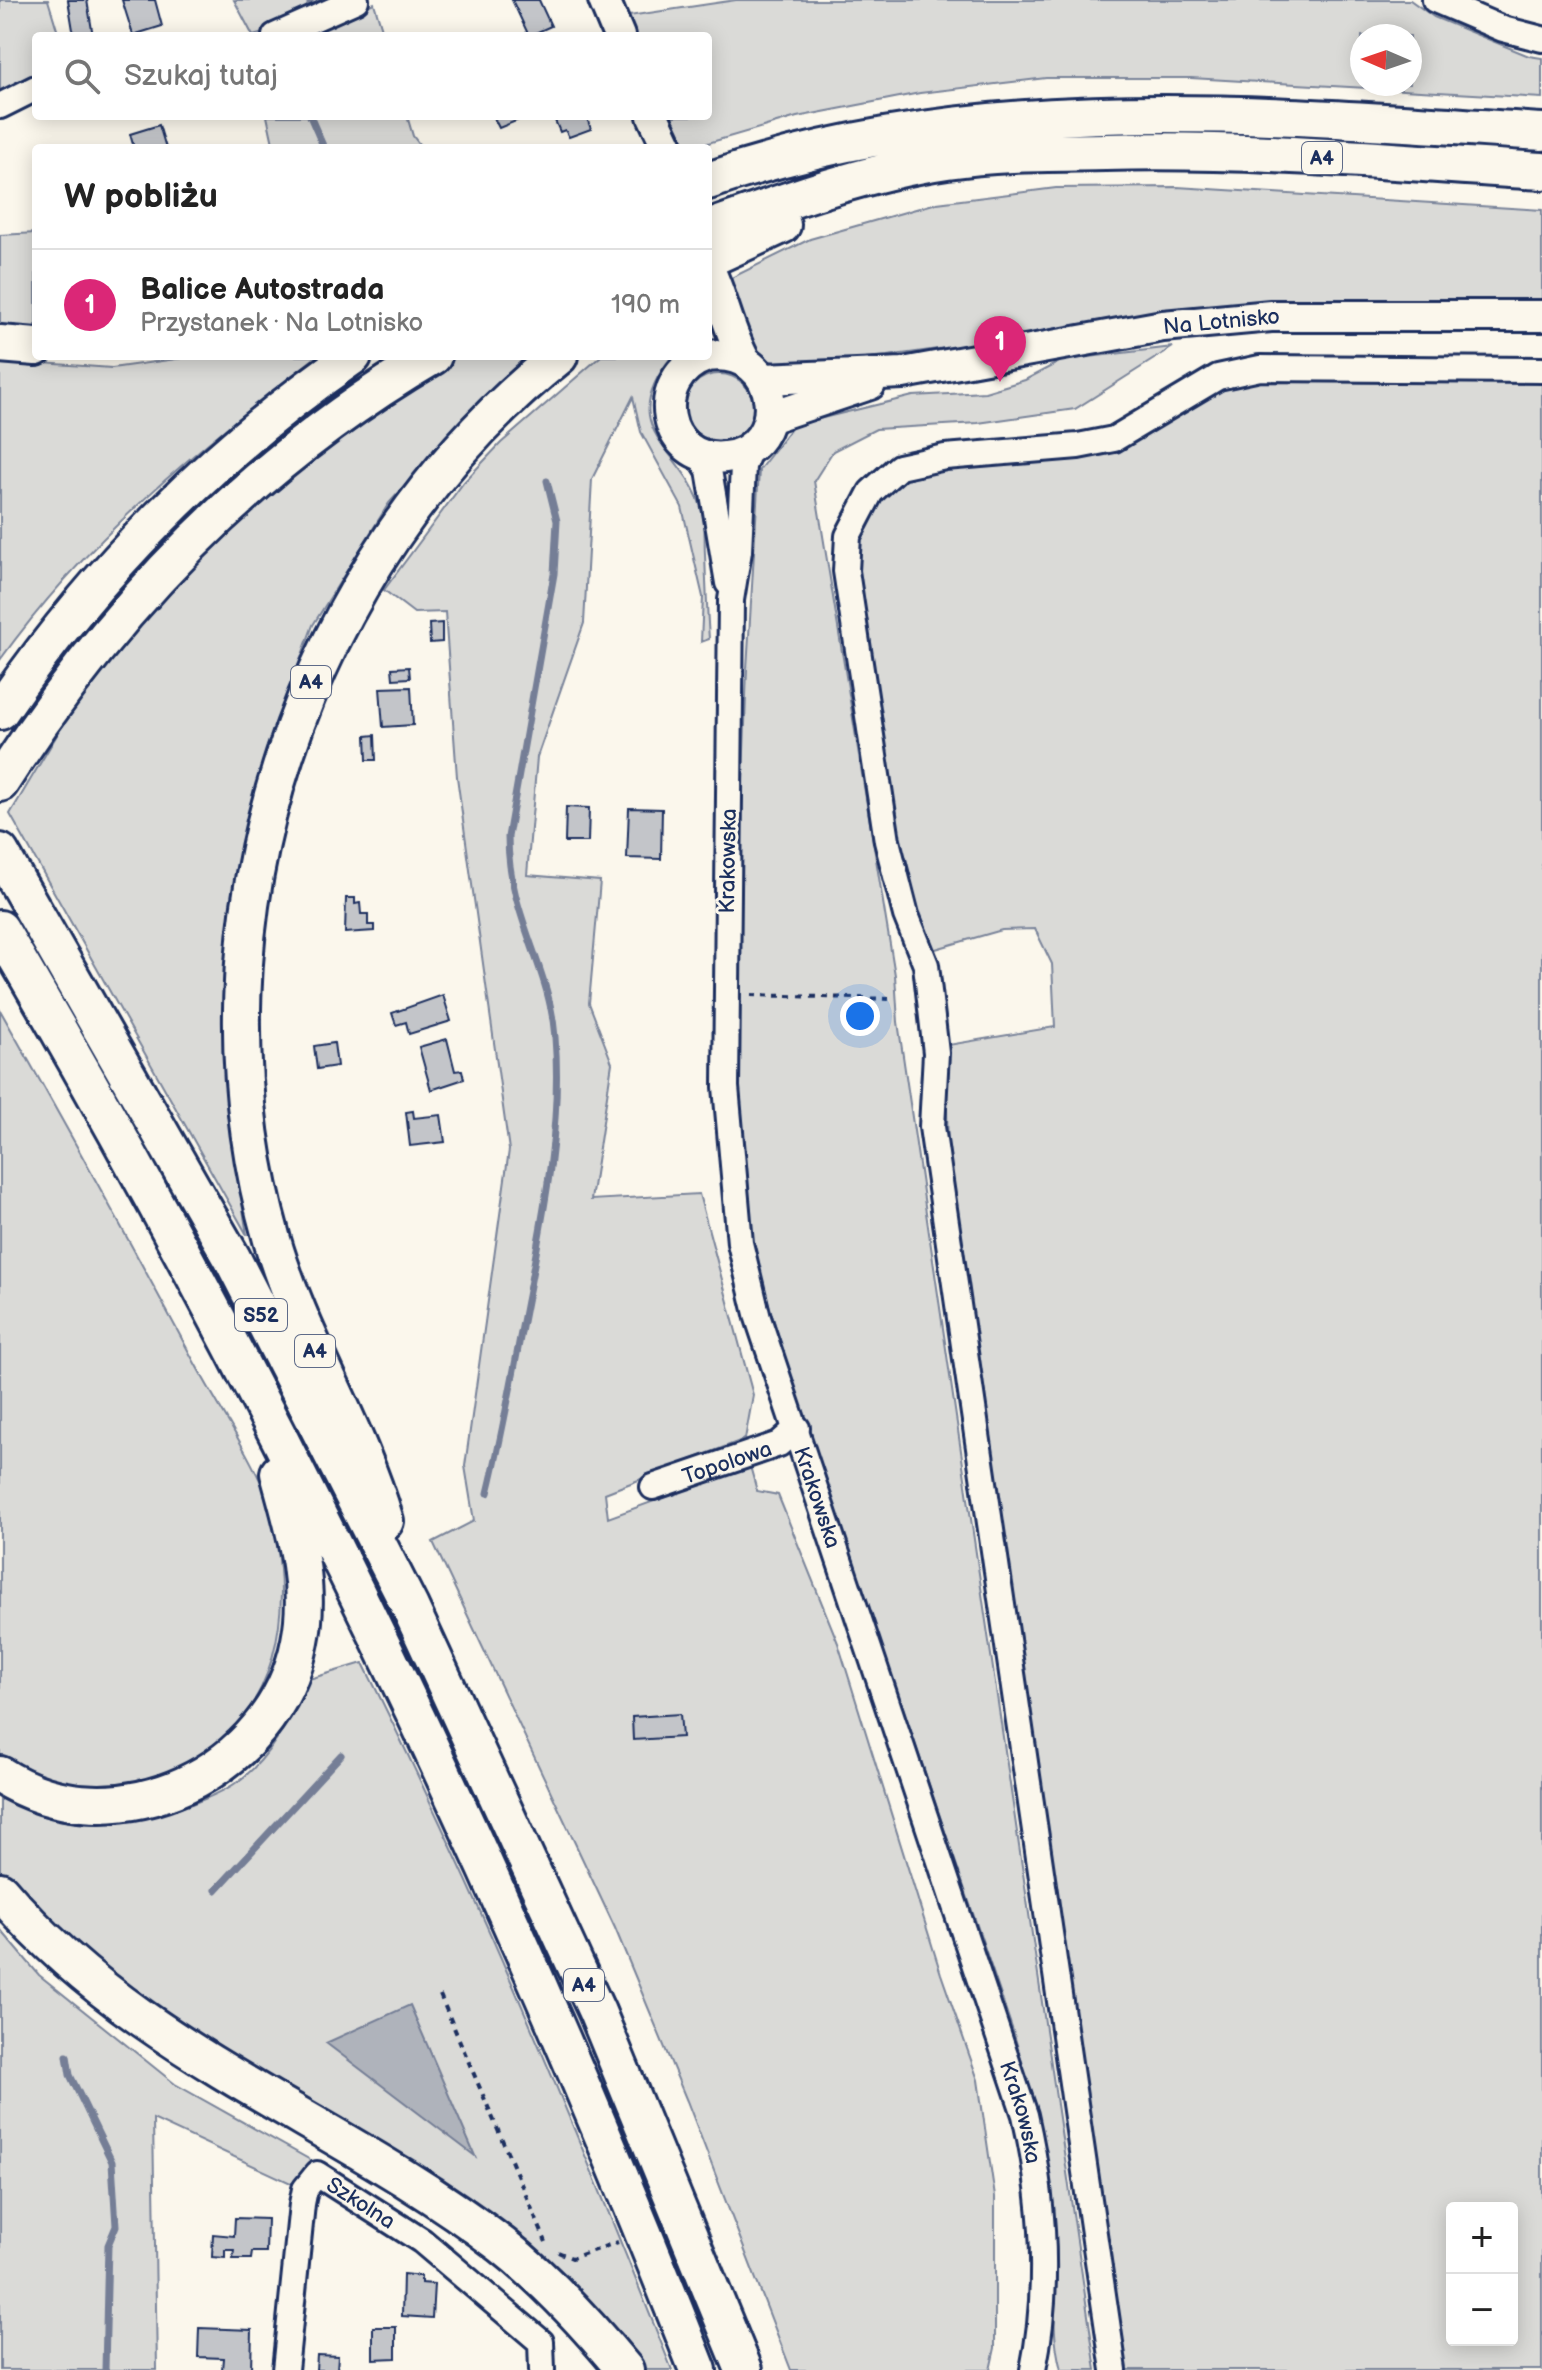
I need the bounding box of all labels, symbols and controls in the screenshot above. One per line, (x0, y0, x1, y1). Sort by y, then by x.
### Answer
north arrow (1350, 24, 1422, 96)
search box (32, 32, 712, 120)
icon: search (60, 54, 104, 98)
text: Szukaj tutaj (124, 58, 278, 94)
road number: A4 (1302, 142, 1342, 174)
text: W pobliżu (64, 176, 218, 217)
text: Balice Autostrada (140, 272, 385, 308)
text: 1 (85, 290, 95, 321)
text: 190 m (611, 290, 680, 321)
street label: Na Lotnisko (1162, 304, 1280, 341)
text: Przystanek · Na Lotnisko (140, 308, 423, 339)
pin: 1 (974, 316, 1026, 382)
road number: A4 (291, 666, 331, 698)
street label: Krakowska (714, 808, 743, 914)
your location (840, 996, 880, 1036)
road number: S52 (235, 1299, 287, 1331)
road number: A4 (295, 1335, 335, 1367)
street label: Topolowa (679, 1435, 776, 1491)
street label: Krakowska (787, 1443, 846, 1552)
road number: A4 (564, 1969, 604, 2001)
street label: Krakowska (993, 2058, 1046, 2166)
street label: Szkolna (321, 2172, 400, 2236)
map controls (1446, 2202, 1518, 2346)
button: + (1446, 2202, 1518, 2274)
button: − (1446, 2274, 1518, 2346)

